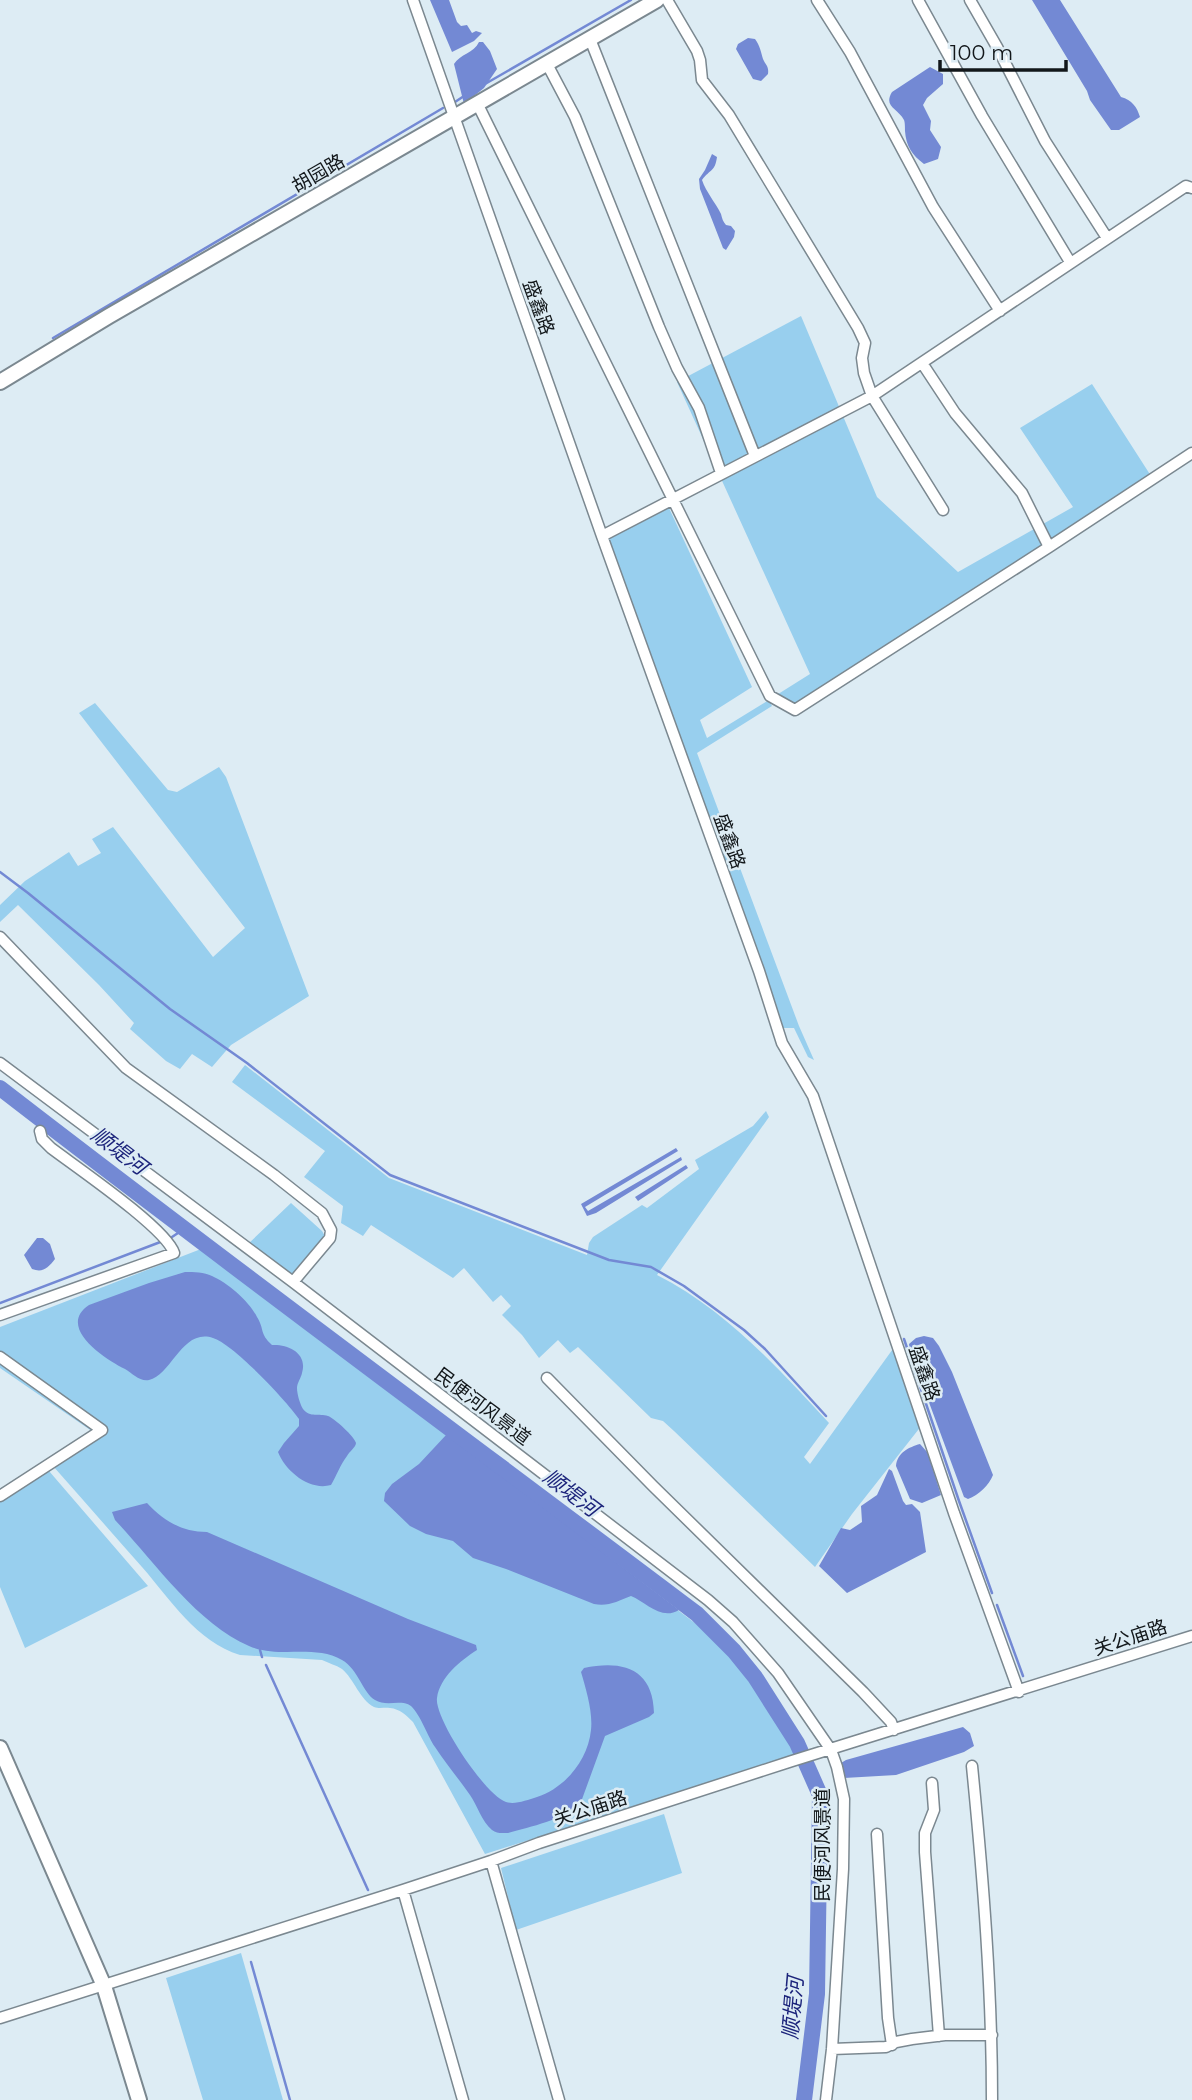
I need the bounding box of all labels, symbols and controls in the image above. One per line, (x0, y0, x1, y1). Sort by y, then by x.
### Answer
scale bar (940, 28, 1066, 72)
text: 100 m (950, 40, 1013, 65)
street label: 胡园路 (288, 149, 349, 198)
street label: 盛鑫路 (518, 276, 559, 338)
street label: 盛鑫路 (709, 810, 750, 872)
water label: 顺堤河 (87, 1122, 155, 1182)
street label: 盛鑫路 (904, 1342, 945, 1404)
street label: 民便河风景道 (430, 1363, 535, 1450)
water label: 顺堤河 (539, 1464, 607, 1524)
street label: 关公庙路 (1090, 1615, 1170, 1660)
street label: 关公庙路 (550, 1786, 630, 1831)
street label: 民便河风景道 (811, 1788, 834, 1902)
water label: 顺堤河 (777, 1972, 808, 2040)

